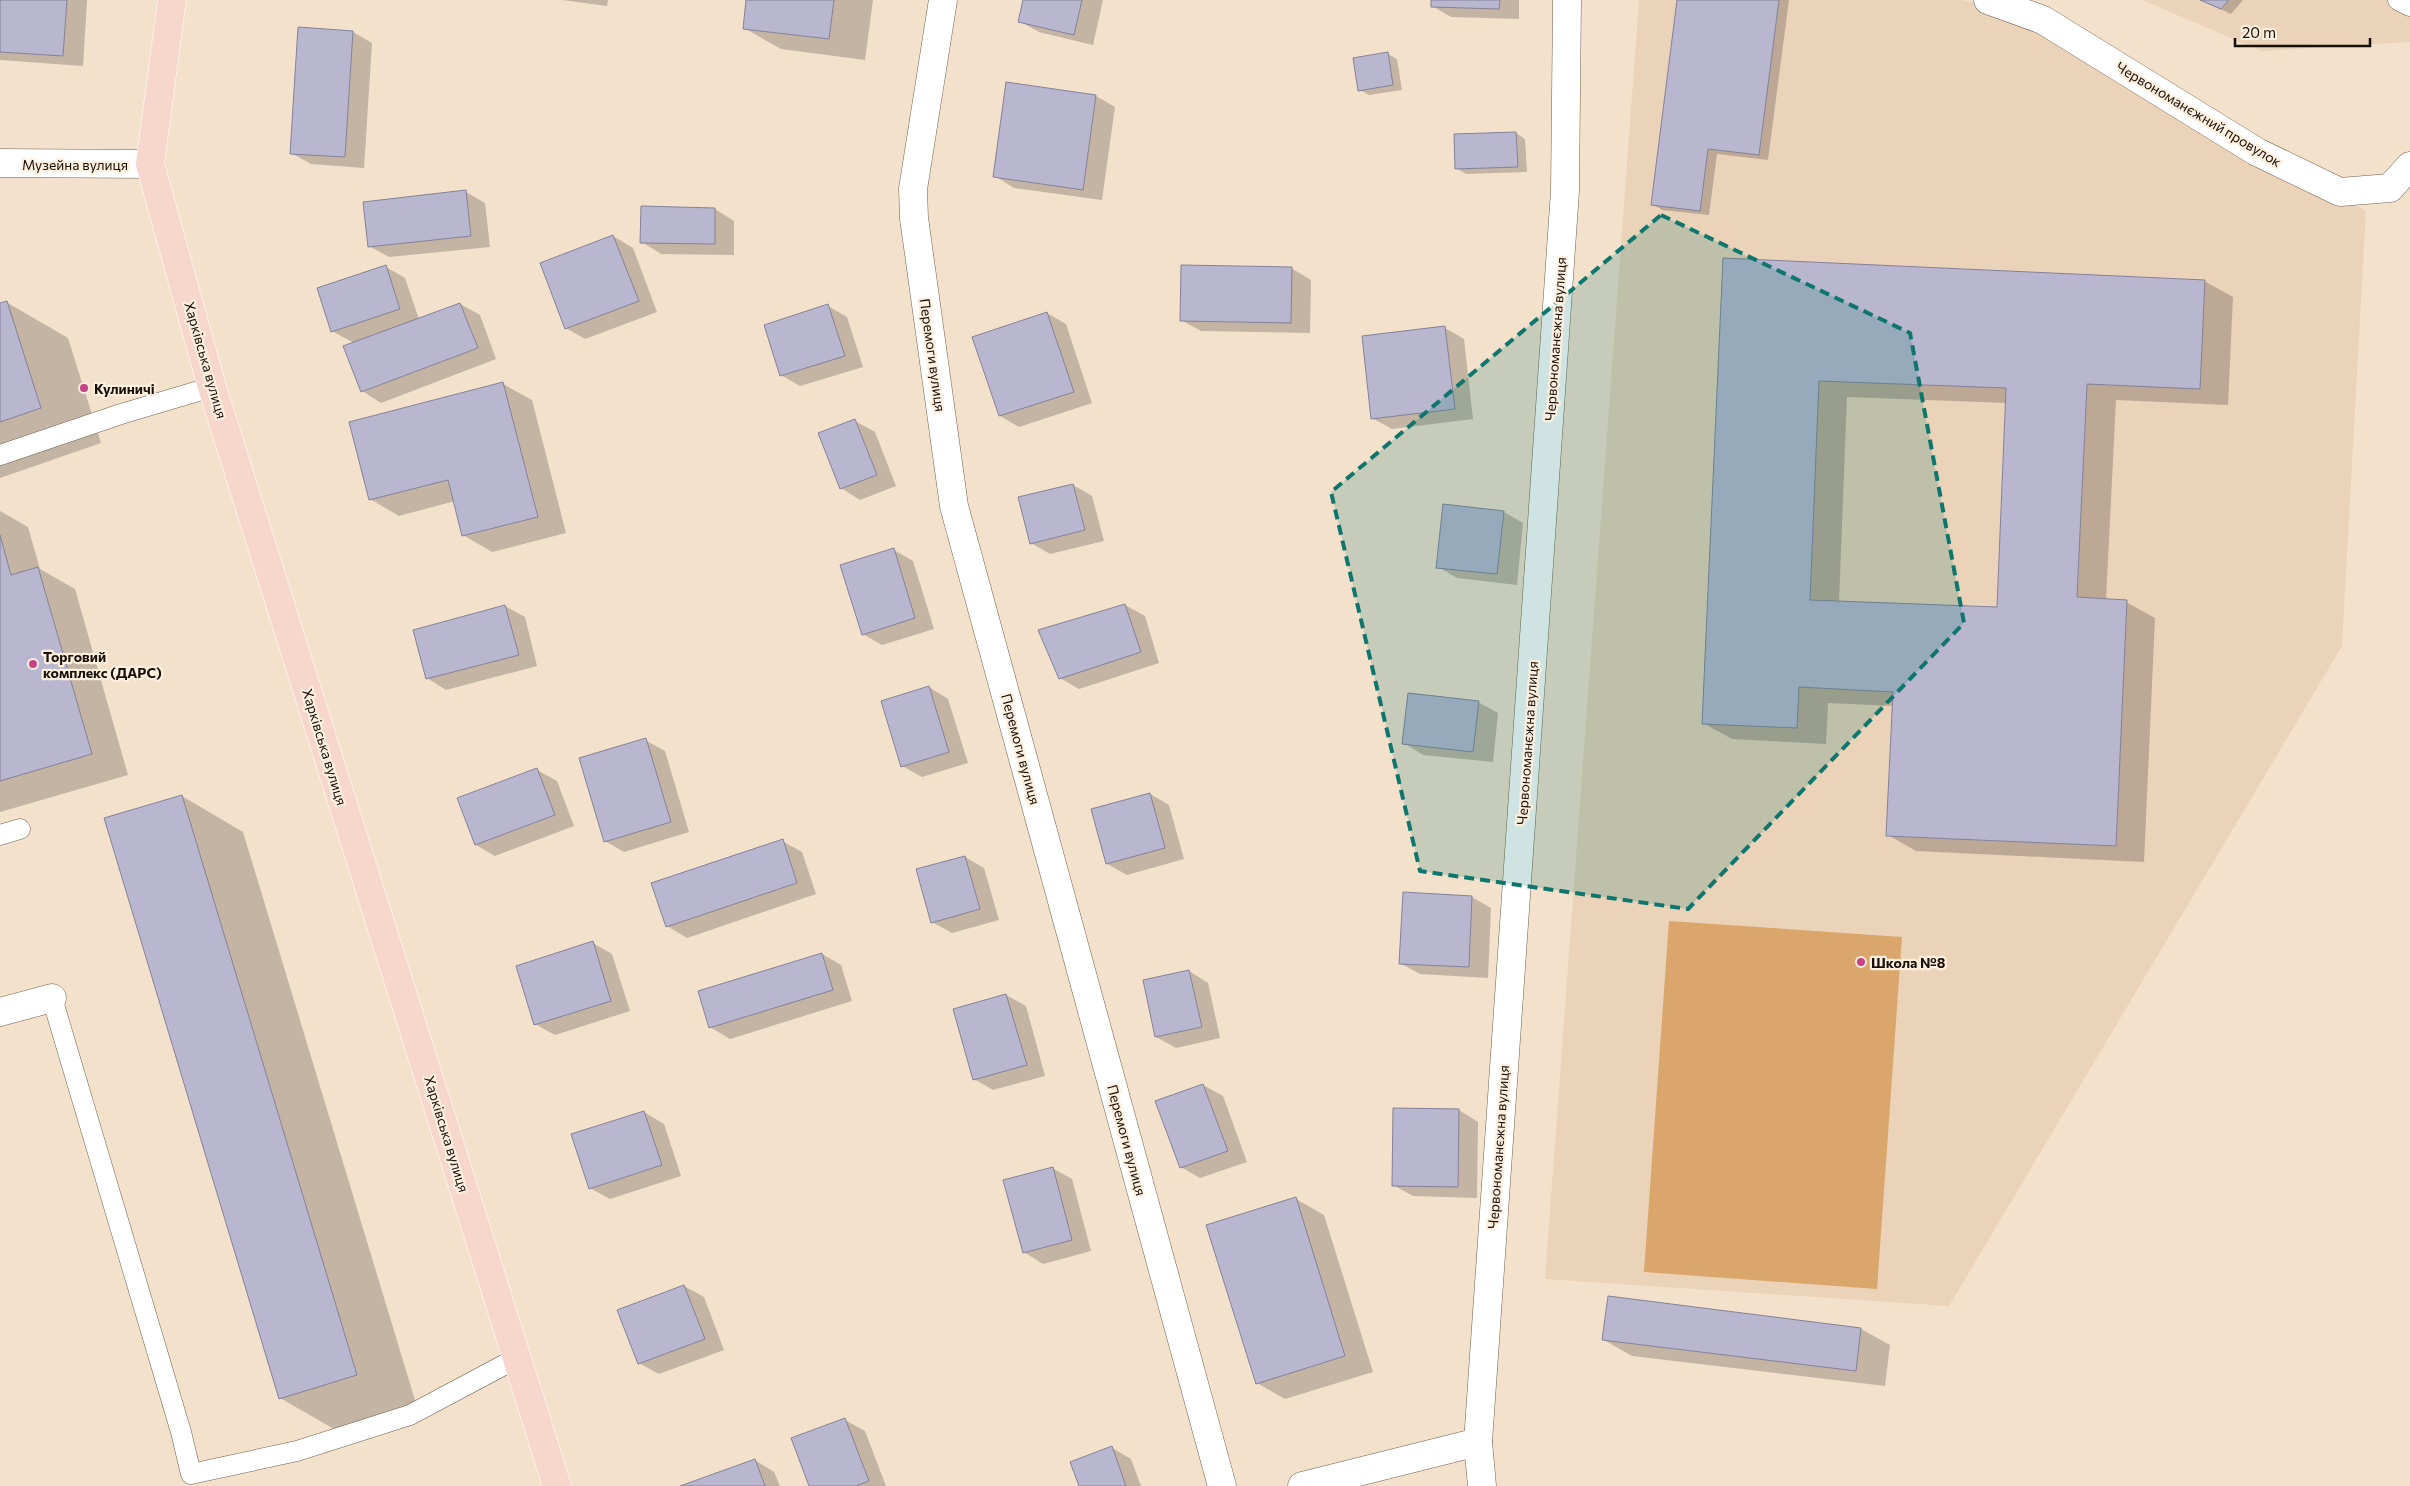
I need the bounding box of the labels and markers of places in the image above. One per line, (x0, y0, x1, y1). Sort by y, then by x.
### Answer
place label: Кулиничі (94, 380, 155, 397)
marker: Кулиничі (78, 382, 90, 394)
place label: Торговий комплекс (ДАРС) (43, 648, 162, 681)
marker: Торговий комплекс (ДАРС) (27, 658, 39, 670)
place label: Школа №8 (1871, 954, 1946, 971)
marker: Школа №8 (1855, 956, 1867, 968)

